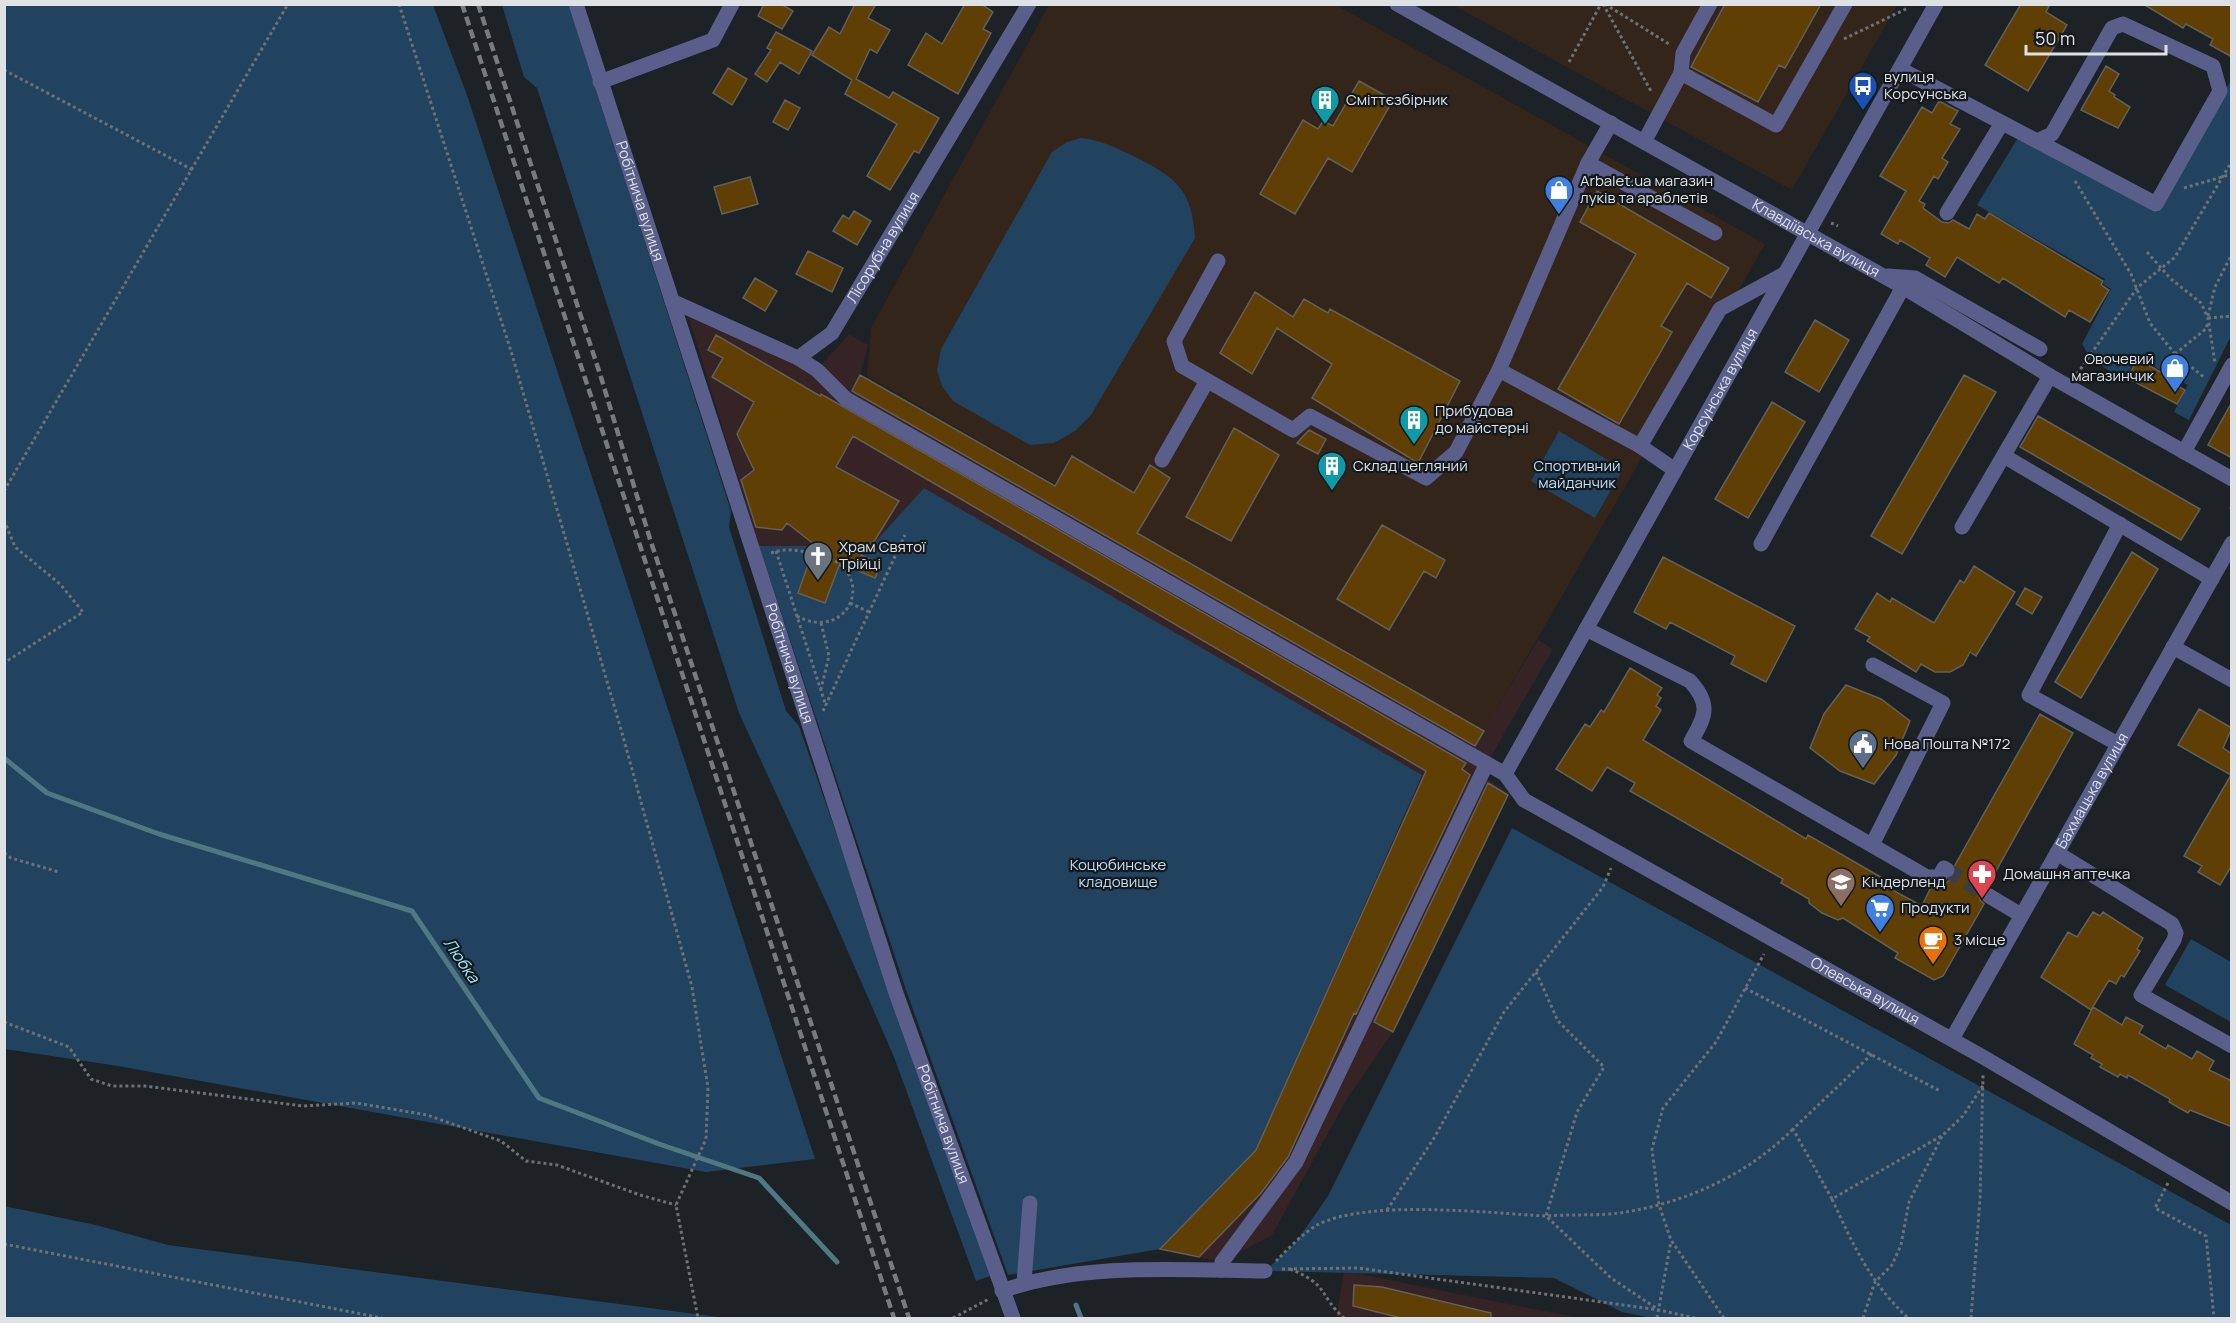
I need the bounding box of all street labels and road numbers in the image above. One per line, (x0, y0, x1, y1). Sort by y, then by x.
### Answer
street label: Робітнича вулиця (611, 138, 669, 264)
street label: Лісорубна вулиця (841, 187, 924, 307)
street label: Клавдіївська вулиця (1749, 194, 1884, 282)
street label: Корсунська вулиця (1677, 324, 1762, 454)
street label: Робітнича вулиця (761, 600, 819, 726)
street label: Бахмацька вулиця (2050, 729, 2133, 853)
street label: Олевська вулиця (1807, 952, 1924, 1029)
street label: Робітнича вулиця (913, 1062, 975, 1187)

